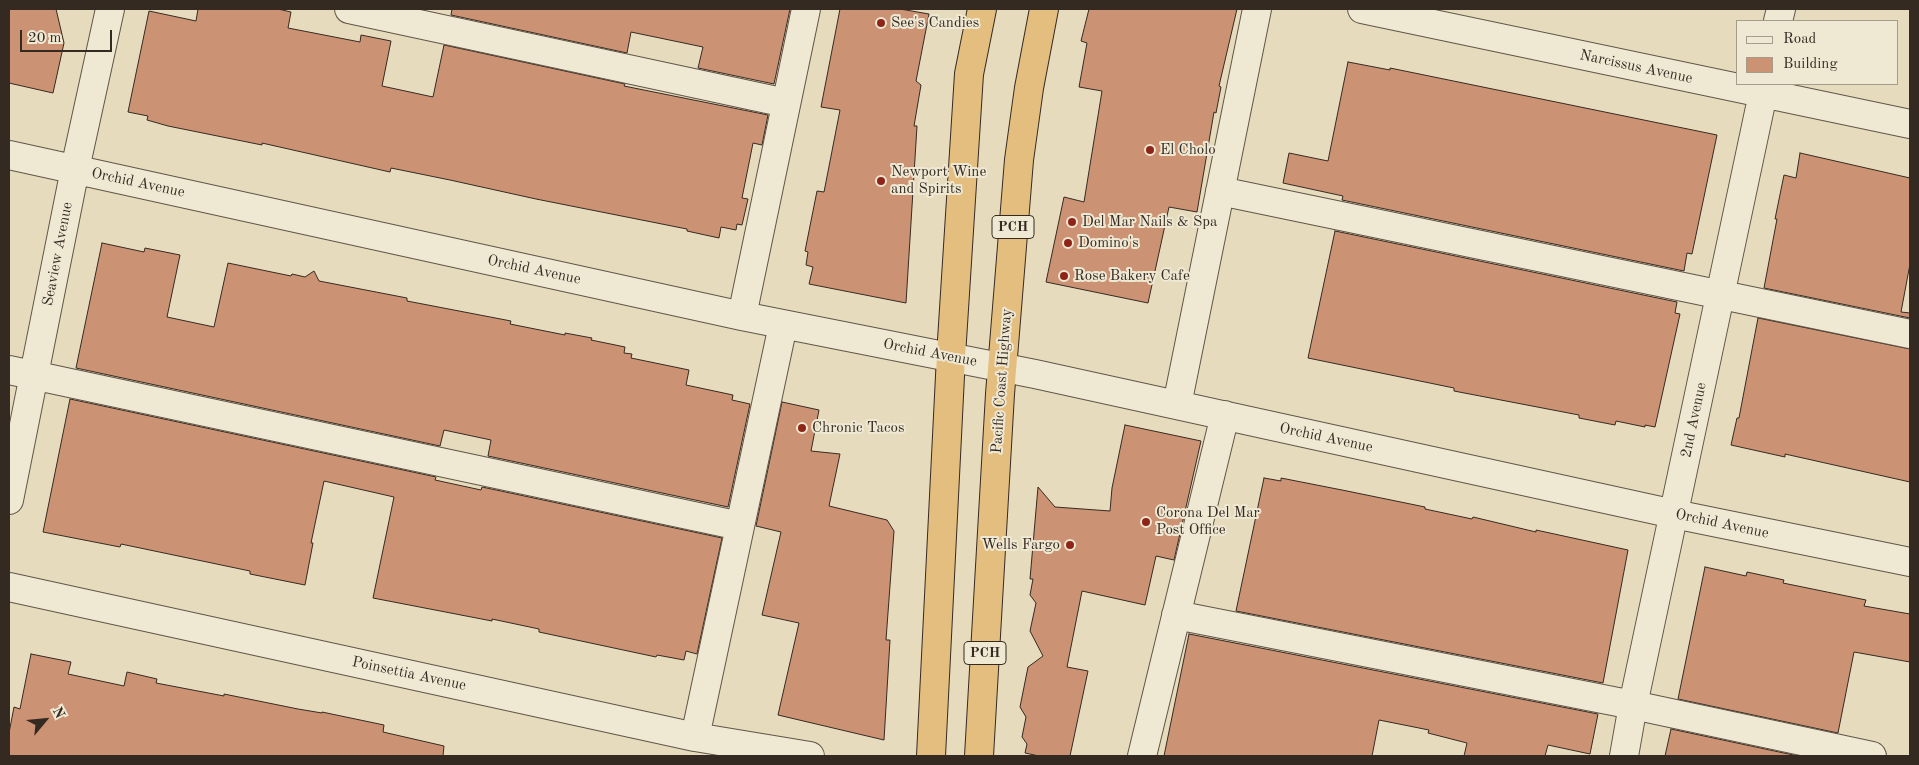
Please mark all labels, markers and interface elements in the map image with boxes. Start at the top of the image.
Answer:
place label: See's Candies [891,14,979,32]
marker: See's Candies [875,17,887,29]
scale bar [22,20,115,52]
legend [1736,20,1899,85]
text: 20 m [28,31,62,46]
text: Road [1783,32,1816,47]
street label: Narcissus Avenue [1578,46,1694,88]
text: Building [1783,57,1838,72]
place label: El Cholo [1160,141,1216,159]
marker: El Cholo [1144,144,1156,156]
place label: Newport Wine and Spirits [891,163,986,198]
street label: Orchid Avenue [90,164,186,202]
marker: Newport Wine and Spirits [875,175,887,187]
street label: Seaview Avenue [39,200,77,308]
place label: Del Mar Nails & Spa [1082,213,1217,231]
road number: PCH [992,216,1034,238]
marker: Del Mar Nails & Spa [1066,216,1078,228]
place label: Domino's [1078,234,1139,252]
marker: Domino's [1062,237,1074,249]
street label: Orchid Avenue [486,251,582,289]
place label: Rose Bakery Cafe [1074,267,1190,285]
marker: Rose Bakery Cafe [1058,270,1070,282]
street label: Pacific Coast Highway [988,308,1016,454]
street label: Orchid Avenue [882,335,978,371]
street label: 2nd Avenue [1677,381,1711,459]
place label: Chronic Tacos [812,419,905,437]
street label: Orchid Avenue [1278,419,1374,457]
marker: Chronic Tacos [796,422,808,434]
place label: Corona Del Mar Post Office [1156,504,1260,539]
street label: Orchid Avenue [1674,505,1770,543]
marker: Corona Del Mar Post Office [1140,516,1152,528]
place label: Wells Fargo [981,536,1060,554]
marker: Wells Fargo [1064,539,1076,551]
road number: PCH [964,641,1006,664]
street label: Poinsettia Avenue [350,653,468,695]
north arrow [20,695,70,745]
text: N [50,705,67,721]

